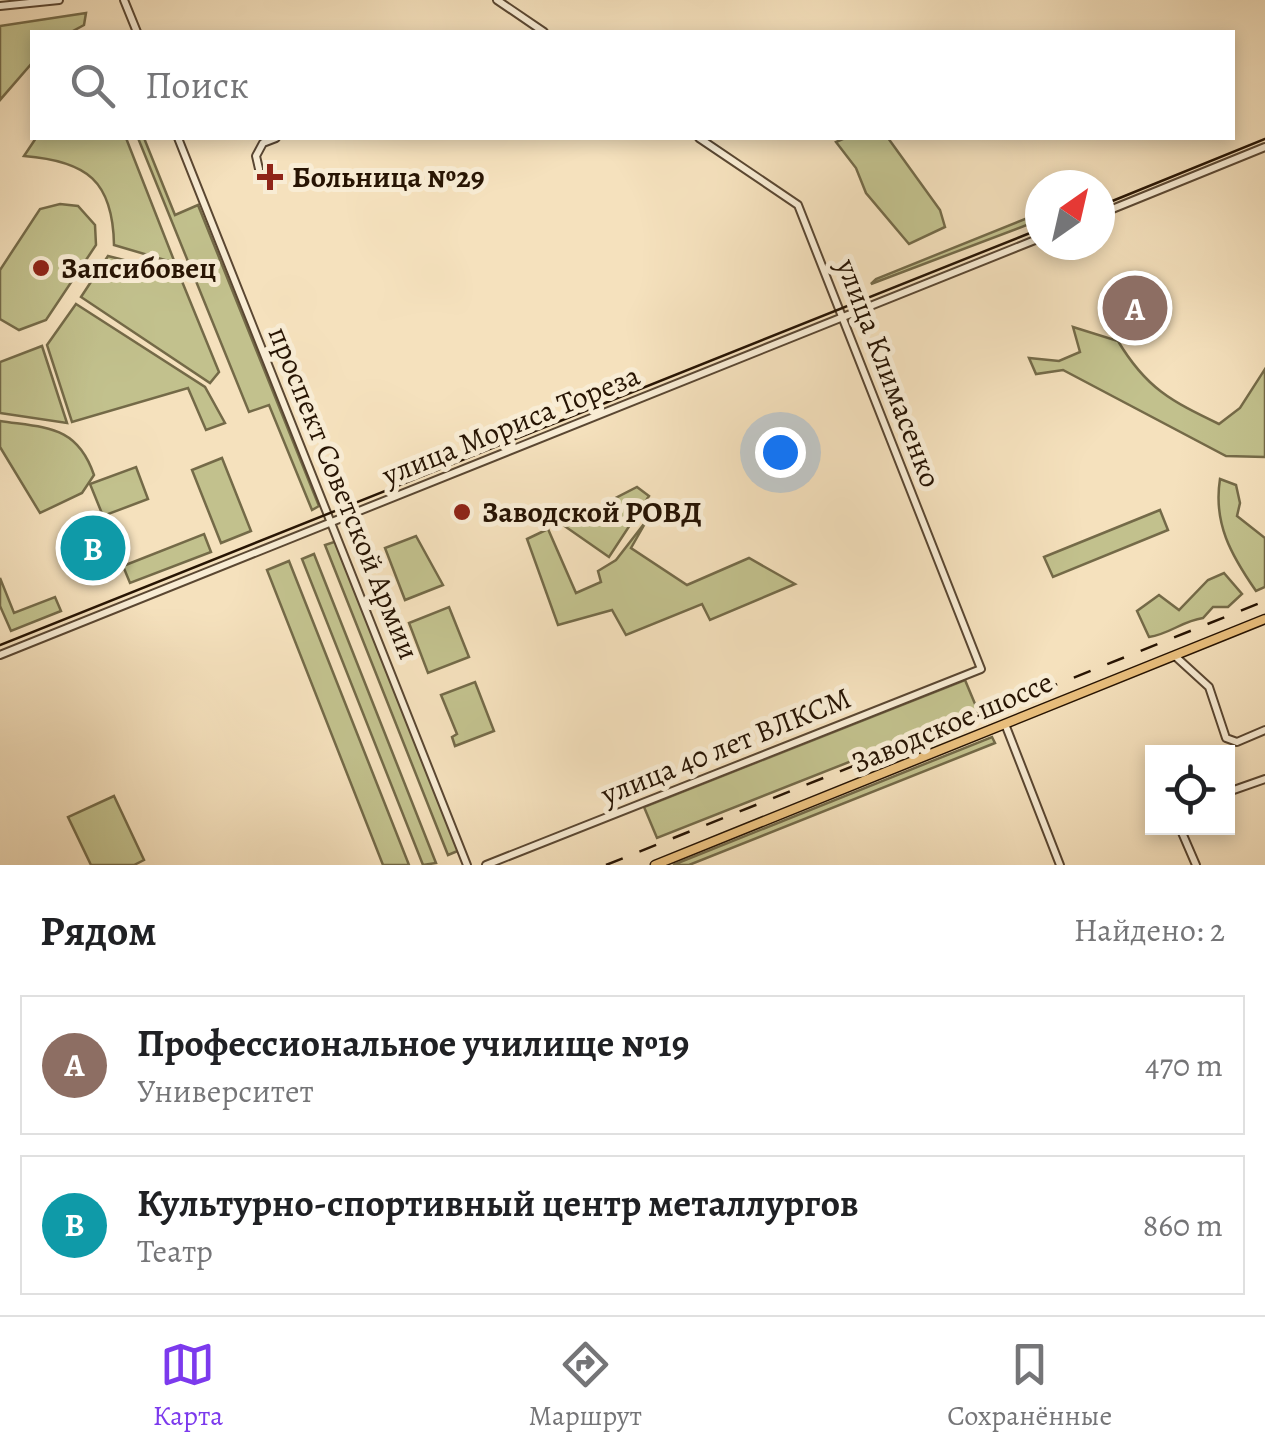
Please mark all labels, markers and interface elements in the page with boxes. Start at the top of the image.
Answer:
search box [30,30,1235,140]
icon: search [65,58,120,113]
text: Поиск [145,59,249,111]
place label: Больница №29 [292,157,485,197]
marker: Больница №29 [257,164,283,190]
north arrow [1025,170,1115,260]
place label: Запсибовец [61,248,216,288]
street label: улица Климасенко [827,252,951,493]
marker: Запсибовец [30,257,52,279]
pin: A [1102,270,1168,346]
street label: проспект Советской Армии [259,321,429,665]
street label: улица Мориса Тореза [375,355,646,495]
your location [755,427,806,478]
place label: Заводской РОВД [482,492,702,532]
marker: Заводской РОВД [451,501,473,523]
pin: B [61,510,126,586]
street label: Заводское шоссе [845,662,1059,782]
street label: улица 40 лет ВЛКСМ [594,678,857,815]
map controls [1145,745,1235,835]
button: locate [1145,745,1235,835]
text: Рядом [40,902,157,959]
text: Найдено: 2 [1074,908,1225,952]
text: Профессиональное училище №19 [137,1017,689,1069]
text: A [64,1043,85,1087]
text: 470 m [1145,1043,1223,1087]
text: Университет [137,1069,314,1113]
text: Культурно-спортивный центр металлургов [137,1177,859,1229]
text: B [64,1203,85,1247]
text: 860 m [1143,1203,1223,1247]
text: Театр [137,1229,213,1273]
tab: Карта [153,1337,223,1435]
tab: Маршрут [529,1337,642,1435]
tab: Сохранённые [947,1337,1112,1435]

